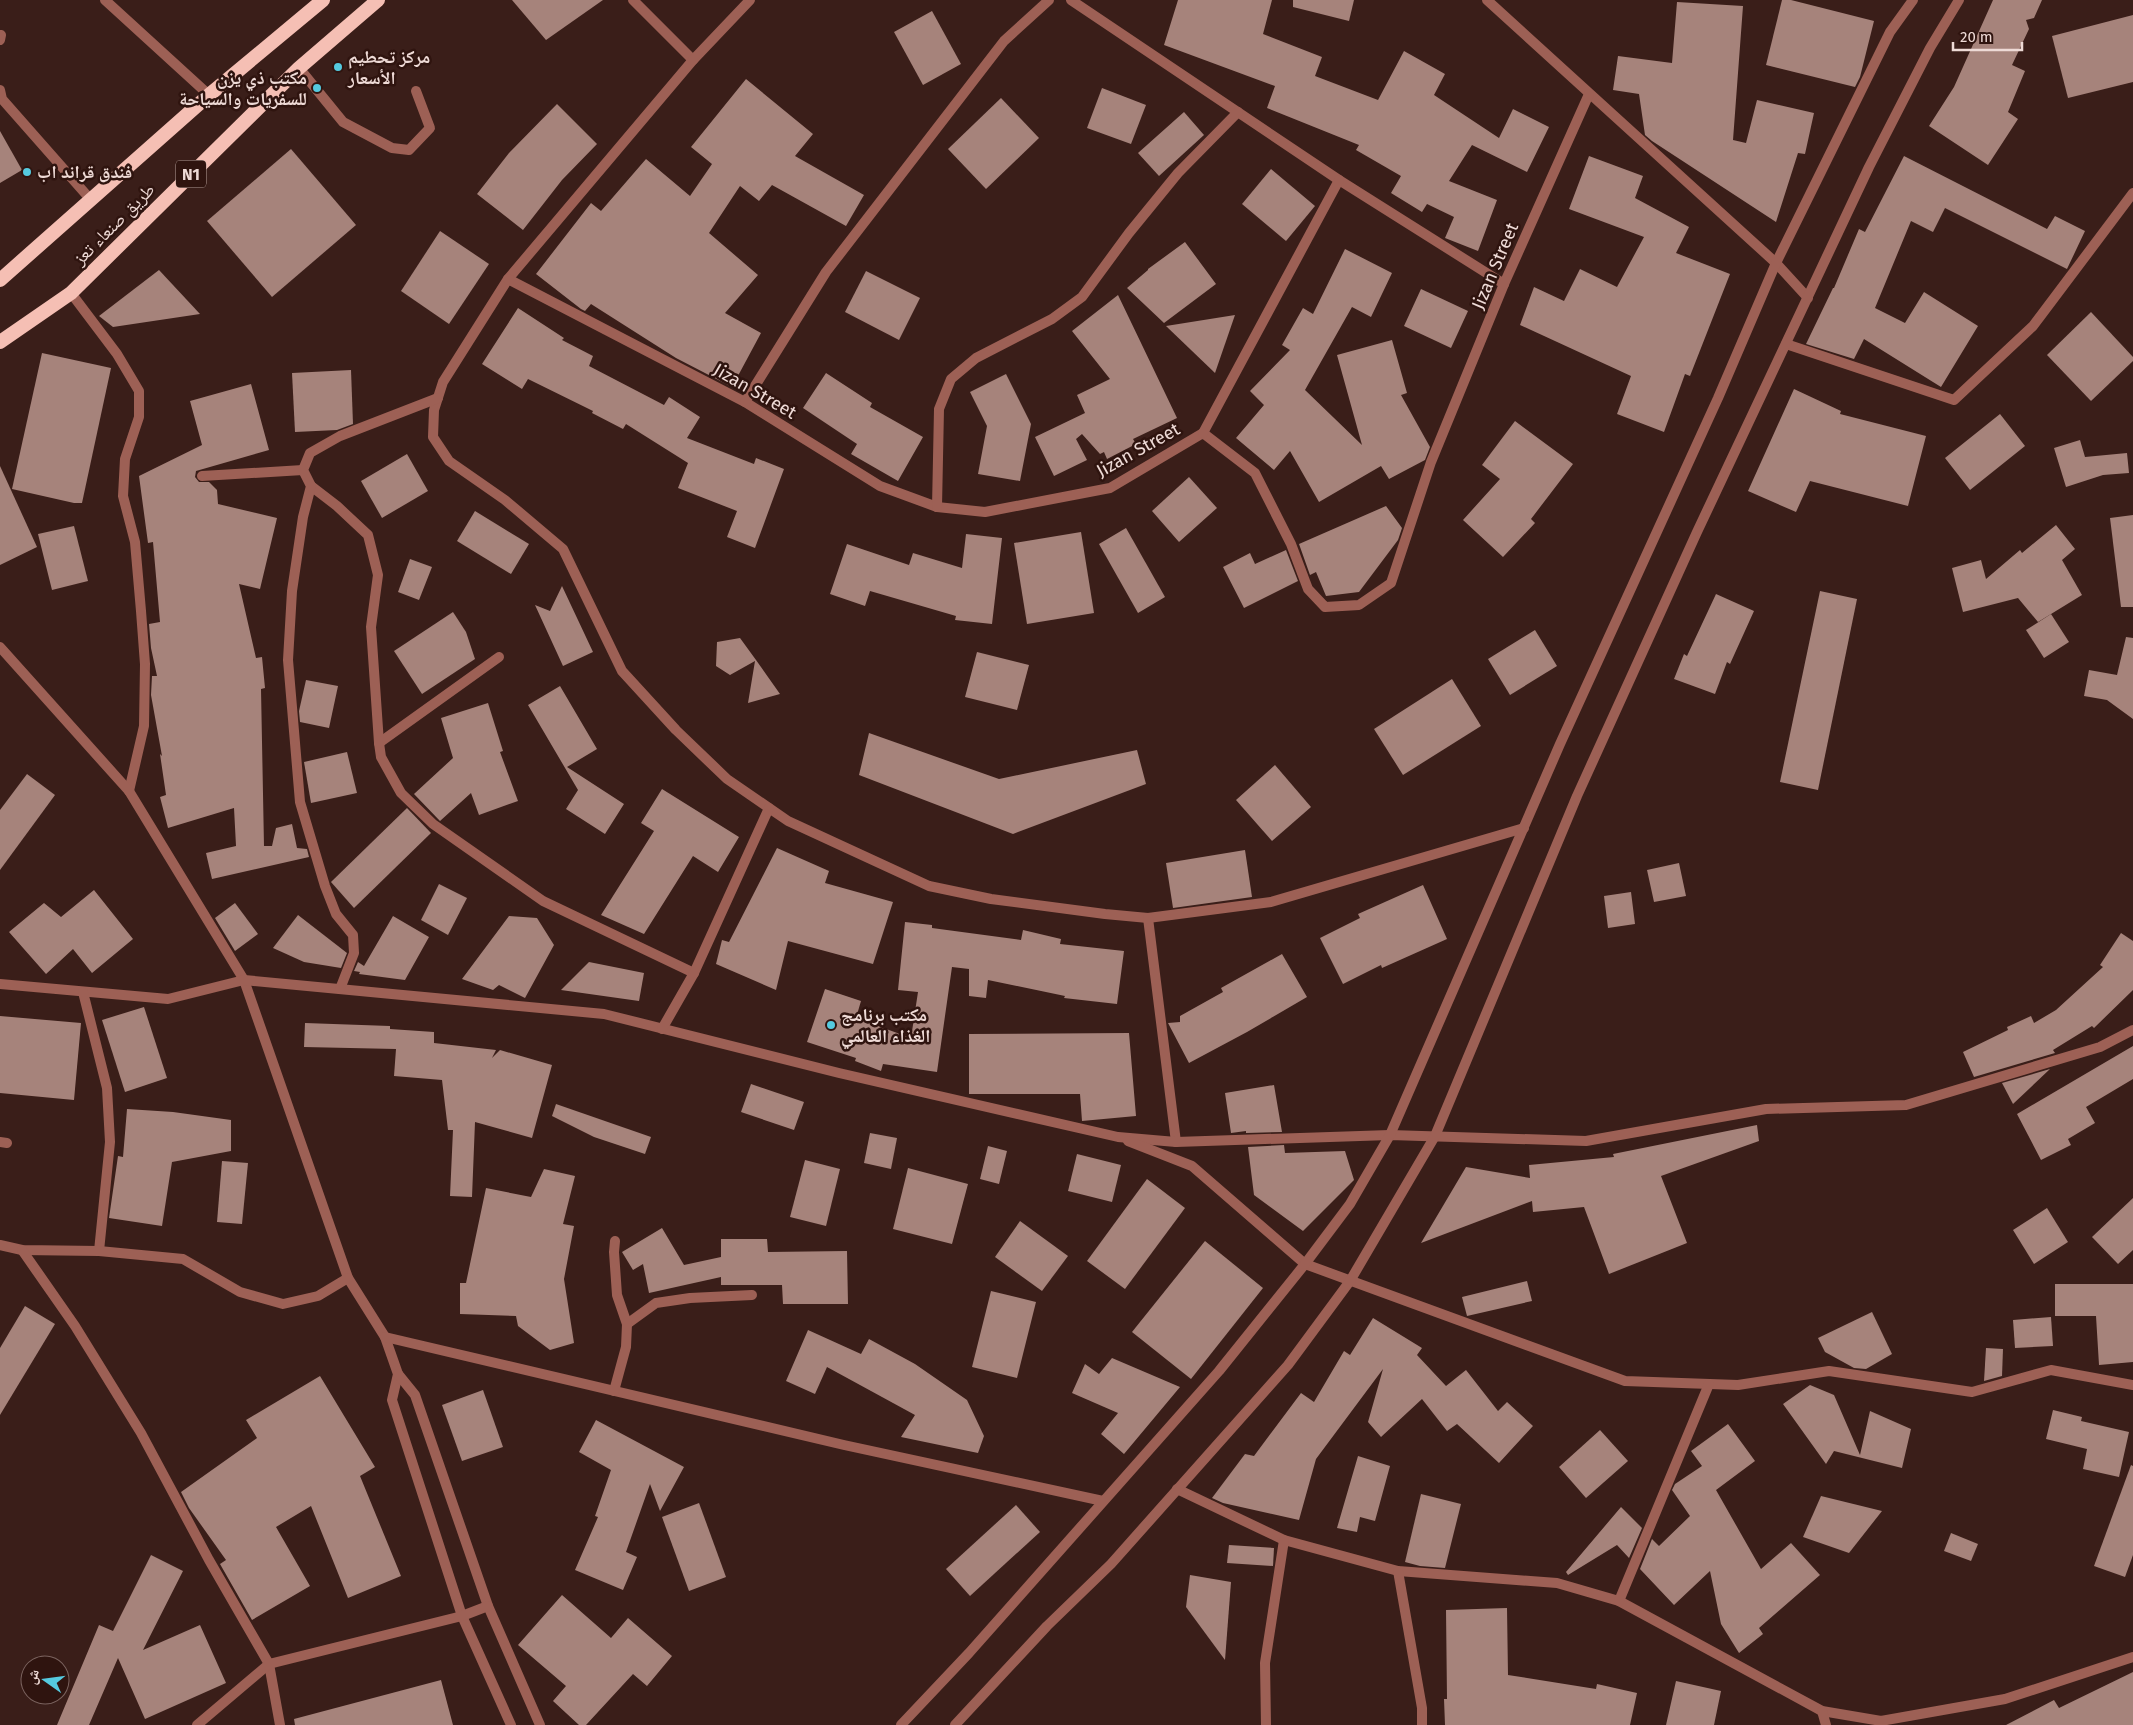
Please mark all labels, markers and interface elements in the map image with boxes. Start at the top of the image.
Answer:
scale bar [1953,20,2022,52]
text: 20 m [1960,28,1993,46]
place label: مركز تحطيم الأسعار [347,46,430,89]
marker: مركز تحطيم الأسعار [332,61,344,73]
place label: مكتب ذي يزن للسفريات والسياحة [179,67,307,110]
marker: مكتب ذي يزن للسفريات والسياحة [311,82,323,94]
road number: N1 [176,160,206,188]
place label: فندق قراند اب [37,161,132,183]
marker: فندق قراند اب [21,166,33,178]
street label: طريق صنعاء تعز [68,179,159,270]
street label: Jizan Street [1467,219,1523,313]
street label: Jizan Street [710,358,801,424]
street label: Jizan Street [1092,418,1184,482]
place label: مكتب برنامج الغذاء العالمي [841,1004,930,1050]
marker: مكتب برنامج الغذاء العالمي [825,1019,837,1031]
north arrow [20,1655,70,1705]
text: ش [23,1668,43,1686]

